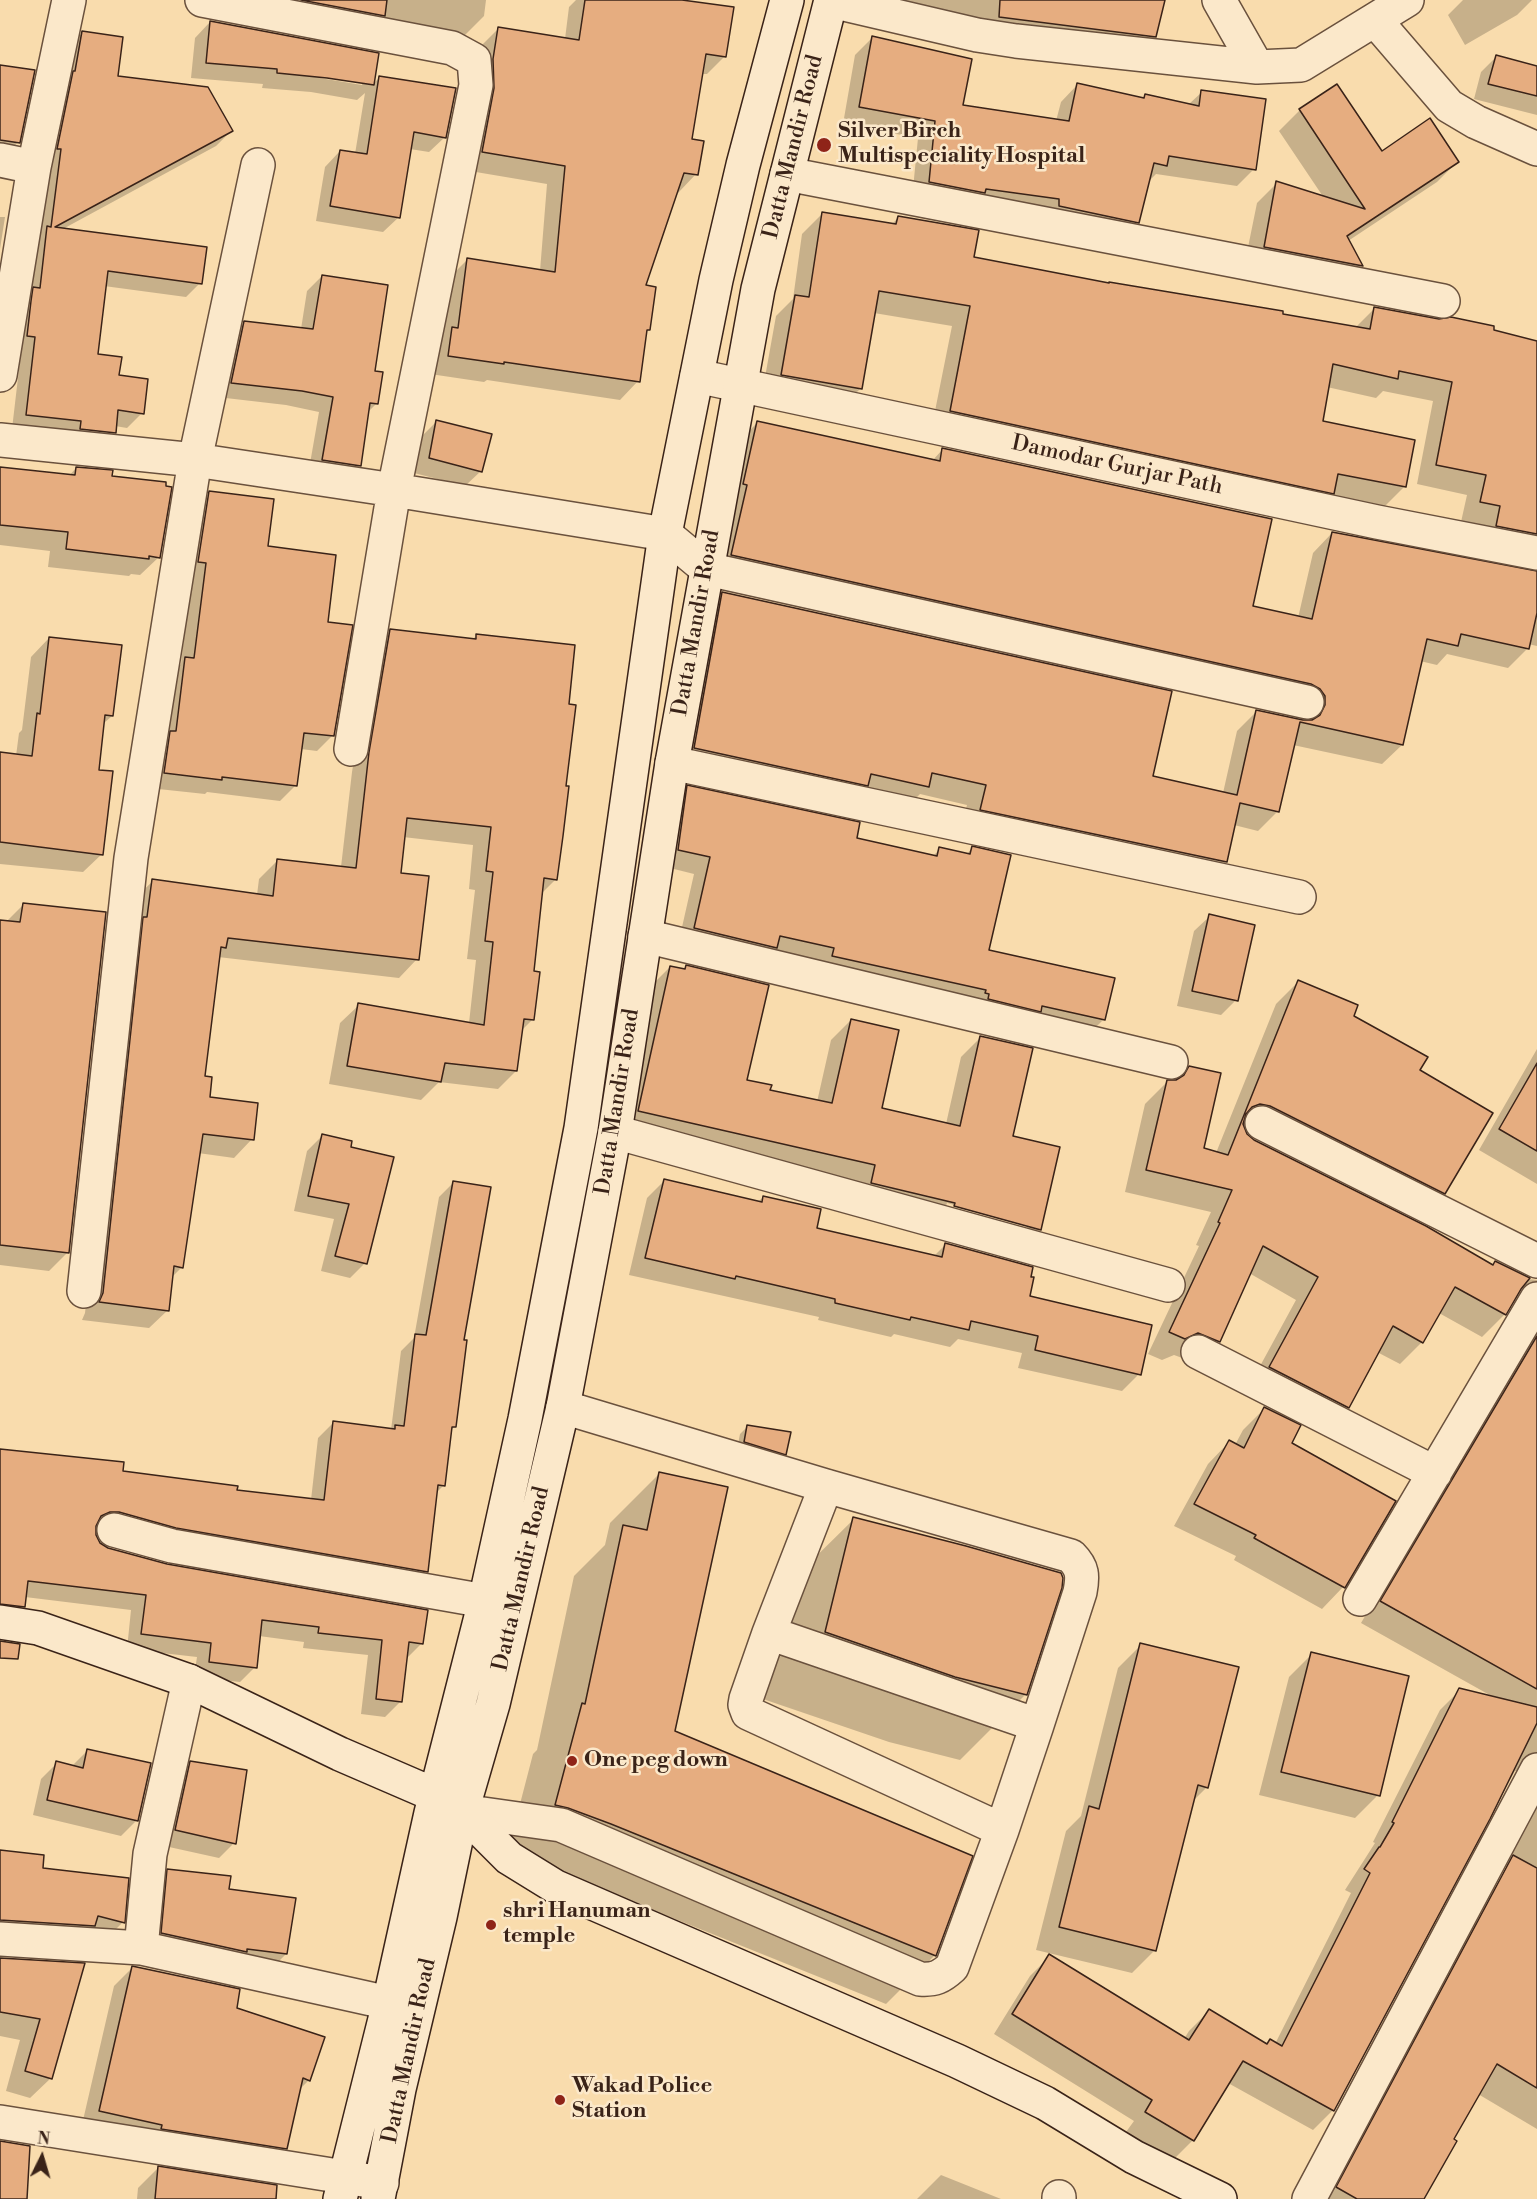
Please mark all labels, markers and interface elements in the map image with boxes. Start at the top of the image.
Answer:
street label: Datta Mandir Road [758,52,830,242]
place label: Silver Birch Multispeciality Hospital [838,119,1085,170]
marker: Silver Birch Multispeciality Hospital [815,136,833,154]
street label: Damodar Gurjar Path [1009,431,1225,501]
street label: Datta Mandir Road [668,528,726,718]
street label: Datta Mandir Road [590,1007,646,1197]
street label: Datta Mandir Road [488,1484,556,1674]
place label: One peg down [584,1748,728,1774]
marker: One peg down [565,1754,579,1768]
place label: shri Hanuman temple [503,1899,651,1951]
marker: shri Hanuman temple [484,1918,498,1932]
street label: Datta Mandir Road [378,1956,442,2146]
place label: Wakad Police Station [572,2074,712,2126]
marker: Wakad Police Station [553,2093,567,2107]
north arrow [12,2127,72,2187]
text: N [36,2129,51,2150]

